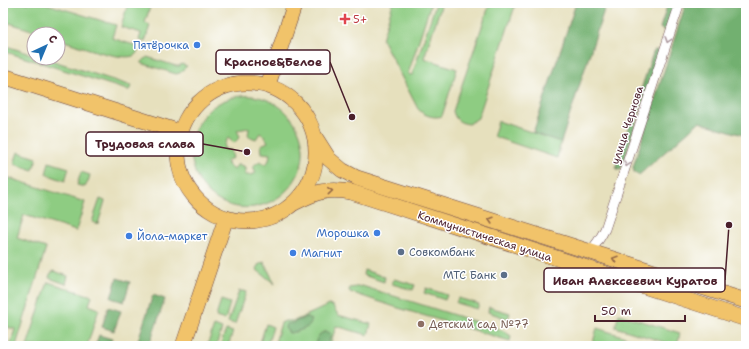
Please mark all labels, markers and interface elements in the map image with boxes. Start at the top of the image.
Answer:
place label: 5+ [353,12,367,27]
marker: 5+ [340,14,350,24]
north arrow [26,26,66,66]
text: С [45,31,60,47]
one-way arrow [664,36,673,43]
place label: Пятёрочка [133,38,189,53]
marker: Пятёрочка [192,40,202,50]
callout: Красное&Белое [216,50,330,74]
text: Красное&Белое [224,54,322,70]
street label: улица Чернова [608,84,647,166]
callout: Трудовая слава [86,132,203,156]
text: Трудовая слава [95,136,196,152]
one-way arrow [623,160,632,167]
one-way arrow [327,186,333,195]
street label: Коммунистическая улица [416,208,554,265]
one-way arrow [488,217,495,225]
place label: Морошка [317,226,369,241]
place label: Йола-маркет [137,228,208,244]
marker: Морошка [372,228,382,238]
marker: Йола-маркет [124,231,134,241]
place label: Совкомбанк [409,245,475,260]
place label: Магнит [301,246,342,261]
marker: Совкомбанк [396,247,406,257]
marker: Магнит [288,248,298,258]
one-way arrow [612,255,619,264]
place label: МТС Банк [443,268,496,283]
callout: Иван Алексеевич Куратов [544,268,725,292]
marker: МТС Банк [499,270,509,280]
text: Иван Алексеевич Куратов [553,273,718,289]
scale bar [595,297,685,323]
text: 50 m [601,303,631,319]
place label: Детский сад №77 [429,317,529,332]
marker: Детский сад №77 [416,319,426,329]

